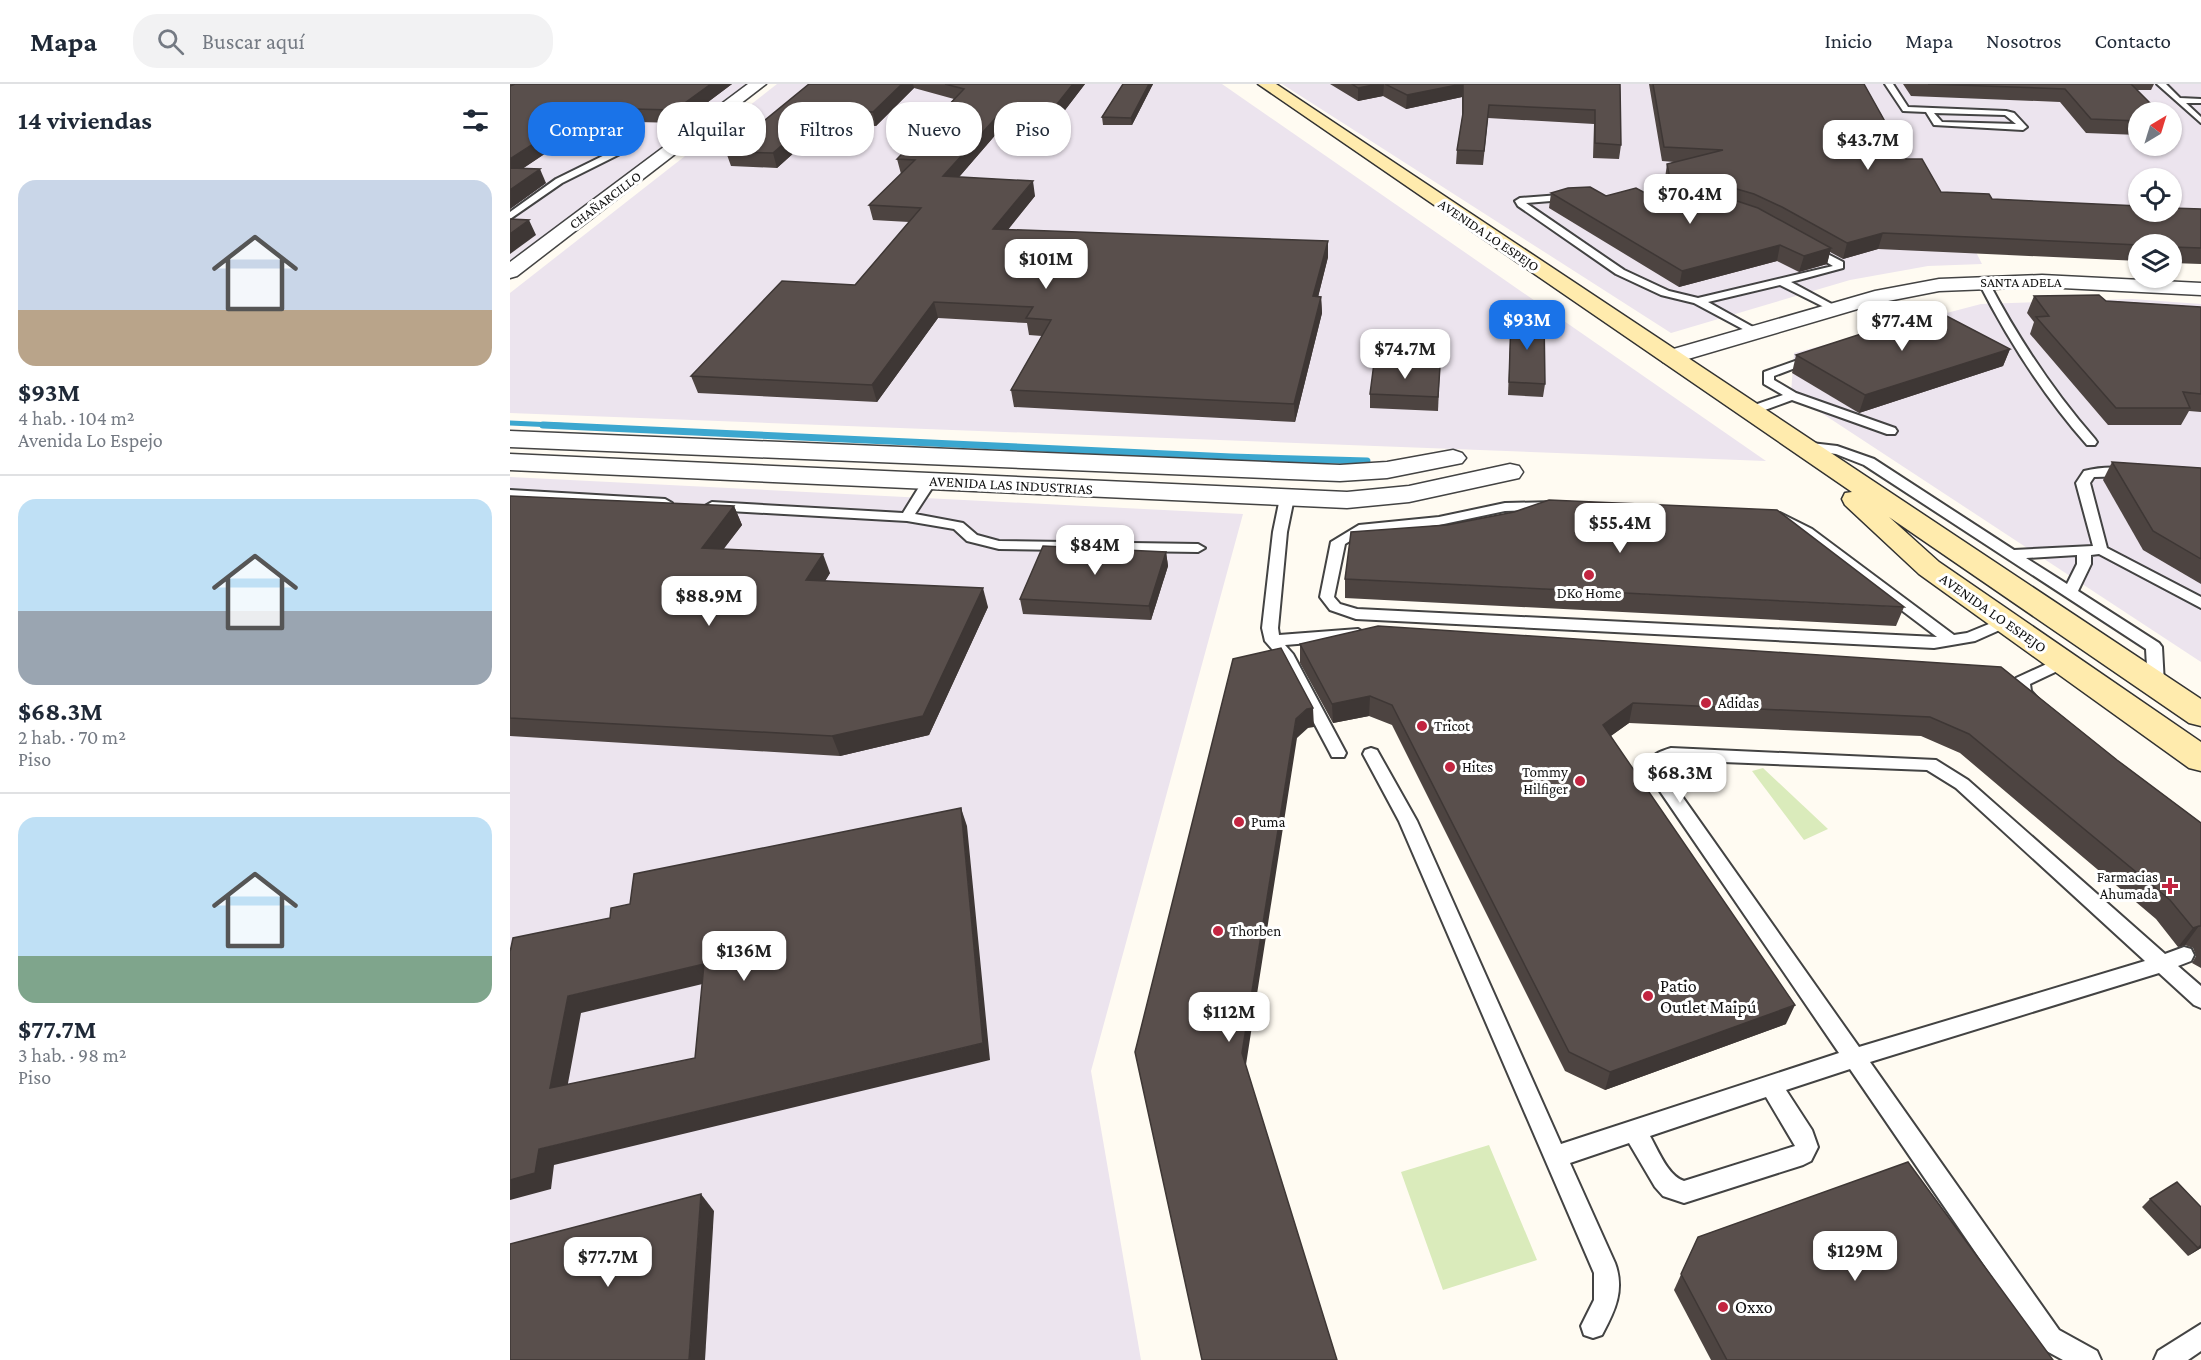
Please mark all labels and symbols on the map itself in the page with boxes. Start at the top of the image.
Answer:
north arrow [2128,102,2182,156]
pin: $43.7M [1819,120,1917,171]
street label: CHAÑARCILLO [566,168,644,232]
pin: $70.4M [1641,174,1739,225]
street label: AVENIDA LO ESPEJO [1436,195,1542,275]
pin: $101M [1004,239,1088,290]
street label: SANTA ADELA [1980,274,2062,290]
pin: $93M [1491,300,1563,351]
pin: $77.4M [1853,301,1951,352]
pin: $74.7M [1356,329,1454,380]
street label: AVENIDA LAS INDUSTRIAS [929,473,1093,497]
pin: $55.4M [1571,503,1669,554]
pin: $84M [1059,525,1131,576]
marker: DKo Home [1582,568,1596,582]
street label: AVENIDA LO ESPEJO [1936,570,2049,657]
pin: $88.9M [660,576,758,627]
place label: DKo Home [1557,585,1622,601]
place label: Adidas [1718,695,1759,711]
marker: Adidas [1699,696,1713,710]
place label: Tricot [1434,718,1471,734]
marker: Tricot [1415,719,1429,733]
pin: $68.3M [1631,753,1729,804]
place label: Hites [1462,759,1493,775]
marker: Hites [1443,760,1457,774]
place label: Tommy Hilfiger [1522,764,1569,798]
marker: Tommy Hilfiger [1573,774,1587,788]
place label: Puma [1251,814,1286,830]
marker: Puma [1232,815,1246,829]
place label: Farmacias Ahumada [2097,869,2158,902]
marker: Farmacias Ahumada [2163,879,2177,893]
place label: Thorben [1230,923,1281,939]
marker: Thorben [1211,924,1225,938]
pin: $136M [702,931,786,982]
place label: Patio Outlet Maipú [1660,976,1757,1017]
marker: Patio Outlet Maipú [1641,989,1655,1003]
pin: $112M [1187,992,1271,1043]
pin: $129M [1813,1231,1897,1282]
pin: $77.7M [559,1237,657,1288]
place label: Oxxo [1735,1297,1773,1317]
marker: Oxxo [1716,1300,1730,1314]

